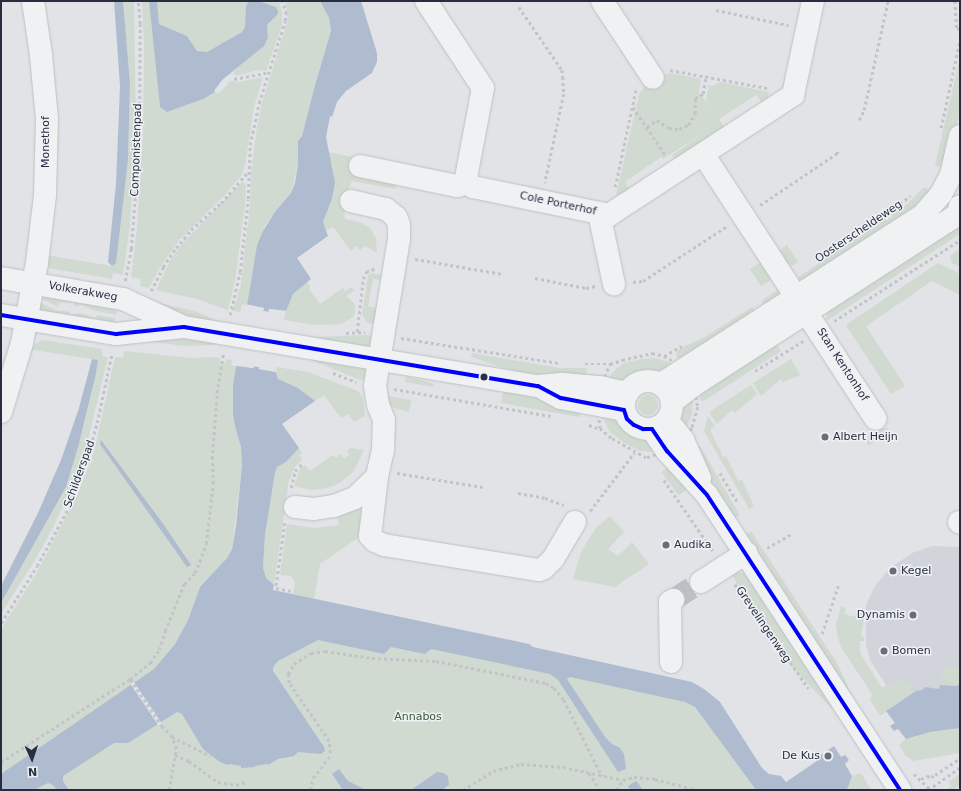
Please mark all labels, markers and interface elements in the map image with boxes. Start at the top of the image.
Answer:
street label: Componistenpad [129,103,145,197]
street label: Monethof [39,116,53,168]
street label: Cole Porterhof [518,189,598,219]
street label: Oosterscheldeweg [813,198,905,266]
street label: Volkerakweg [48,279,118,305]
street label: Stan Kentonhof [813,326,871,404]
unlabelled marker [479,372,489,382]
place label: Albert Heijn [833,430,898,444]
marker: Albert Heijn [820,432,830,442]
street label: Schilderspad [62,438,98,510]
place label: Audika [674,538,711,552]
marker: Audika [661,540,671,550]
place label: Kegel [901,564,931,578]
marker: Kegel [888,566,898,576]
street label: Grevelingenweg [733,584,793,666]
place label: Dynamis [857,608,905,622]
marker: Dynamis [908,610,918,620]
place label: Bomen [892,644,931,658]
marker: Bomen [879,646,889,656]
park label: Annabos [394,710,442,724]
north arrow [12,739,52,779]
place label: De Kus [782,749,820,763]
marker: De Kus [823,751,833,761]
text: N [28,765,38,778]

